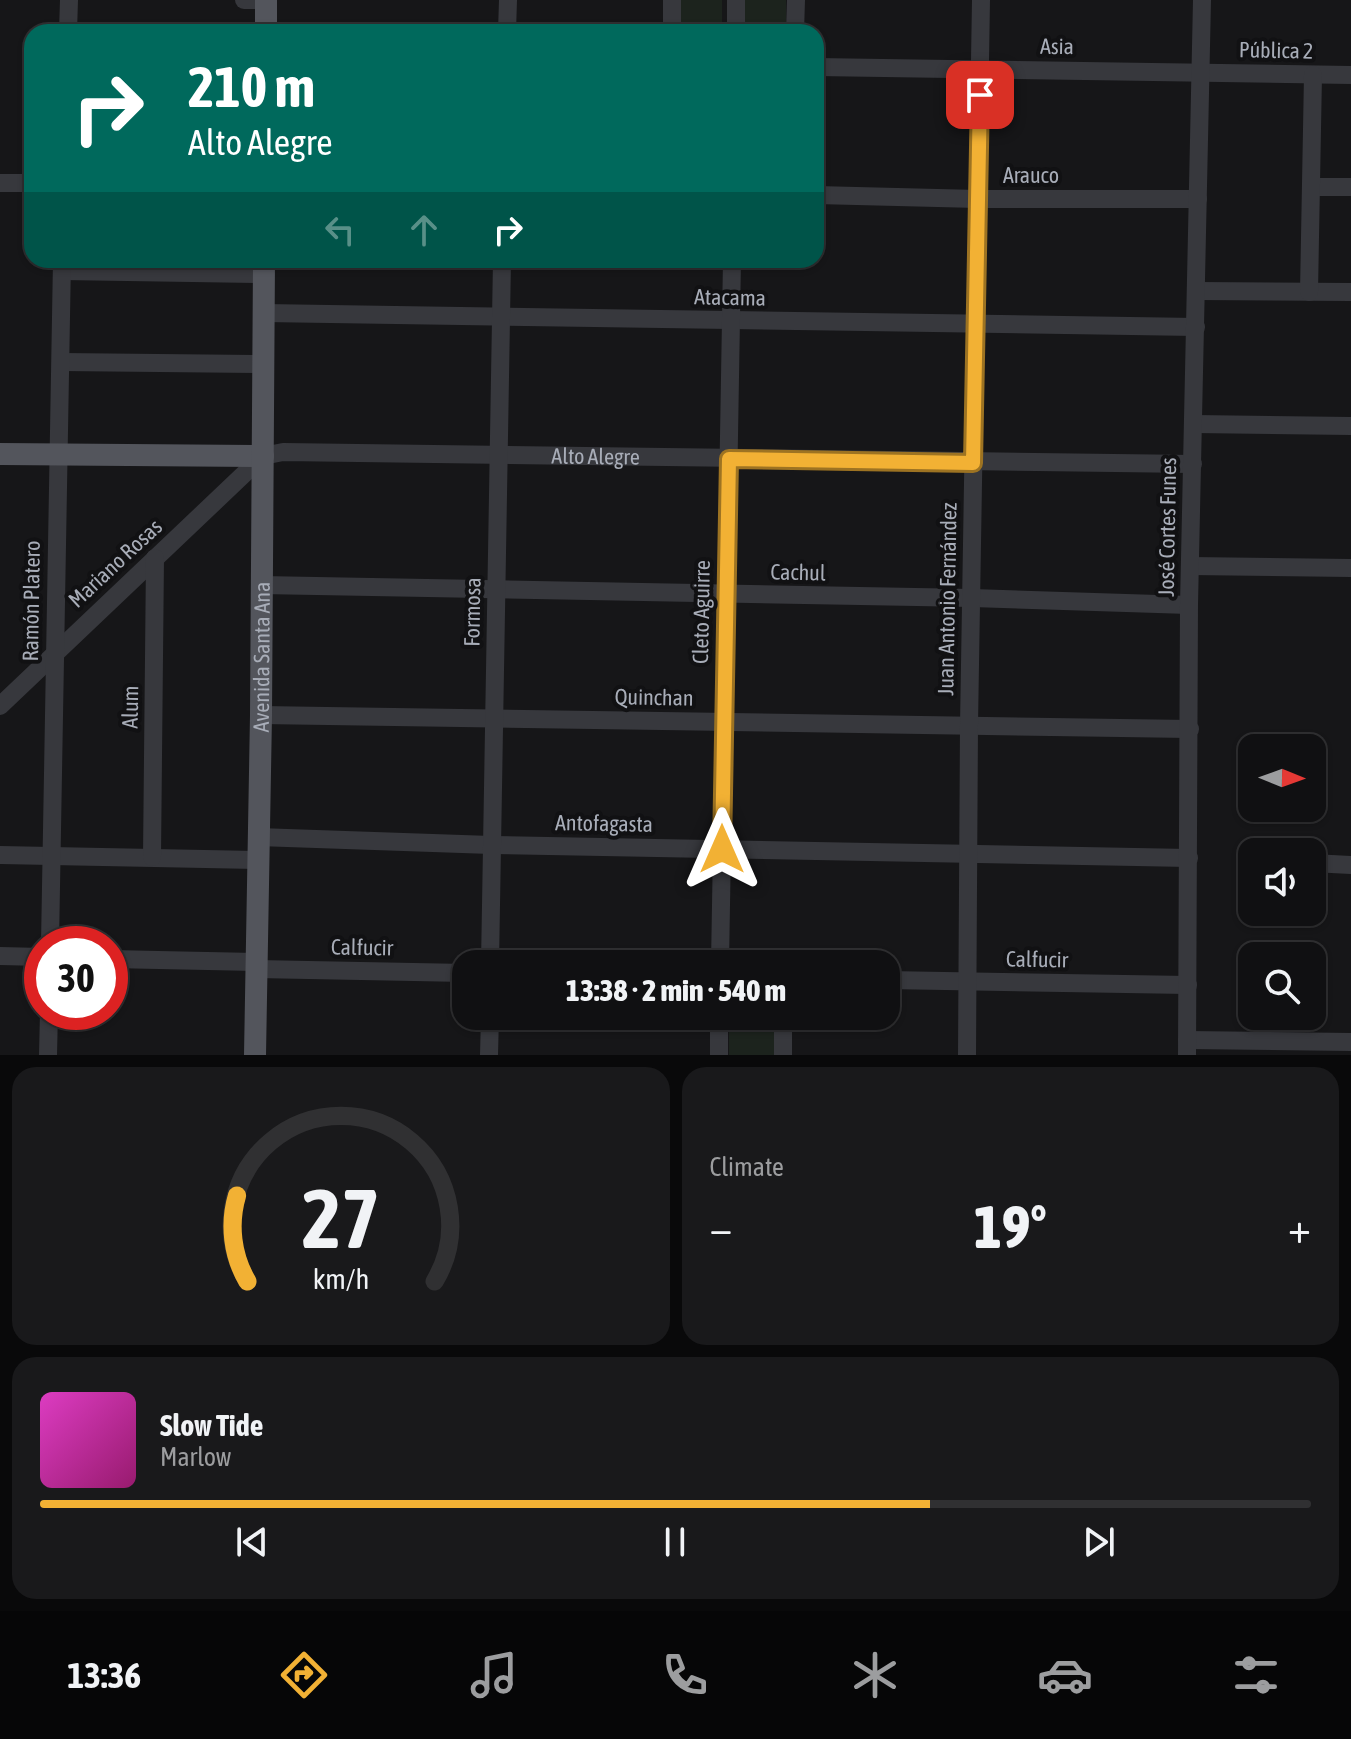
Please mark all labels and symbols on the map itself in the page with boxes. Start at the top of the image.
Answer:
street label: Asia [1040,33,1074,59]
street label: Pública 2 [1239,36,1313,64]
pin [946,61,1014,129]
street label: Arauco [1003,162,1059,188]
street label: Atacama [694,283,766,311]
street label: Alto Alegre [551,443,640,470]
street label: José Cortes Funes [1153,457,1181,597]
street label: Juan Antonio Fernández [932,502,962,696]
street label: Mariano Rosas [63,513,167,613]
street label: Ramón Platero [17,540,45,662]
street label: Cachul [770,559,826,585]
street label: Cleto Aguirre [687,560,715,664]
street label: Formosa [458,577,486,647]
street label: Avenida Santa Ana [248,582,275,733]
street label: Quinchan [614,683,694,711]
street label: Alum [117,685,143,729]
north arrow [1238,734,1326,822]
position arrow [680,807,764,891]
street label: Antofagasta [555,809,653,837]
speed limit sign: 30 [24,926,128,1030]
street label: Calfucir [331,933,394,961]
street label: Calfucir [1006,945,1069,973]

